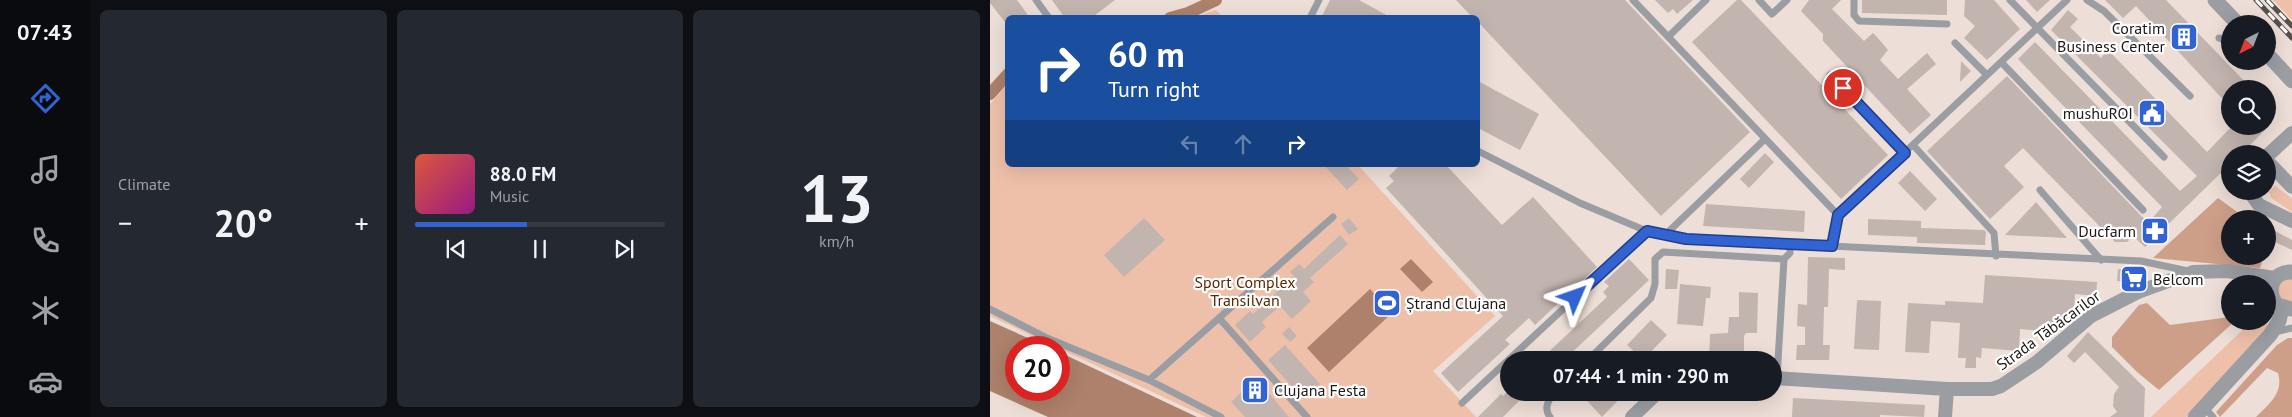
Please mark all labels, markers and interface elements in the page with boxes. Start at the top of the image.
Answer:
north arrow [2221,15,2276,70]
map controls [2221,15,2276,330]
text: 07:43 [17,18,73,46]
place label: Coratim Business Center [2057,18,2166,56]
building icon: Coratim Business Center [2169,22,2199,52]
text: 60 m [1108,31,1185,77]
icon: right [1025,35,1090,100]
pin [1822,67,1864,109]
icon: arrive [1829,74,1857,102]
text: Turn right [1108,75,1200,103]
button: search [2221,80,2276,135]
icon: directions [28,81,63,116]
public building icon: mushuROI [2137,98,2167,128]
place label: mushuROI [2063,103,2133,123]
icon: left [1176,130,1204,158]
icon: ahead [1229,130,1257,158]
icon: right [1282,130,1310,158]
button: layers [2221,145,2276,200]
icon: music [28,152,63,187]
text: 13 [800,156,874,240]
text: 88.0 FM [490,162,556,186]
text: Climate [118,174,170,194]
text: Music [490,186,529,206]
text: 20° [213,198,273,247]
text: − [118,204,132,241]
text: + [355,204,369,241]
button: + [2221,210,2276,265]
pharmacy icon: Ducfarm [2140,216,2170,246]
place label: Ducfarm [2078,221,2136,241]
icon: phone [28,223,63,258]
text: km/h [819,231,854,251]
icon: previous [442,235,470,263]
icon: pause [526,235,554,263]
icon: next [610,235,638,263]
supermarket icon: Belcom [2119,264,2149,294]
place label: Belcom [2153,269,2204,289]
position arrow [1548,270,1600,322]
park label: Sport Complex Transilvan [1195,272,1295,310]
button: − [2221,275,2276,330]
street label: Strada Tăbăcarilor [1992,285,2104,374]
sports icon: Ștrand Clujana [1372,288,1402,318]
icon: climate [28,293,63,328]
place label: Ștrand Clujana [1406,293,1506,313]
speed limit sign: 20 [1005,336,1070,401]
icon: car [28,364,63,399]
text: 07:44 · 1 min · 290 m [1553,364,1729,388]
building icon: Clujana Festa [1240,375,1270,405]
place label: Clujana Festa [1274,380,1366,400]

